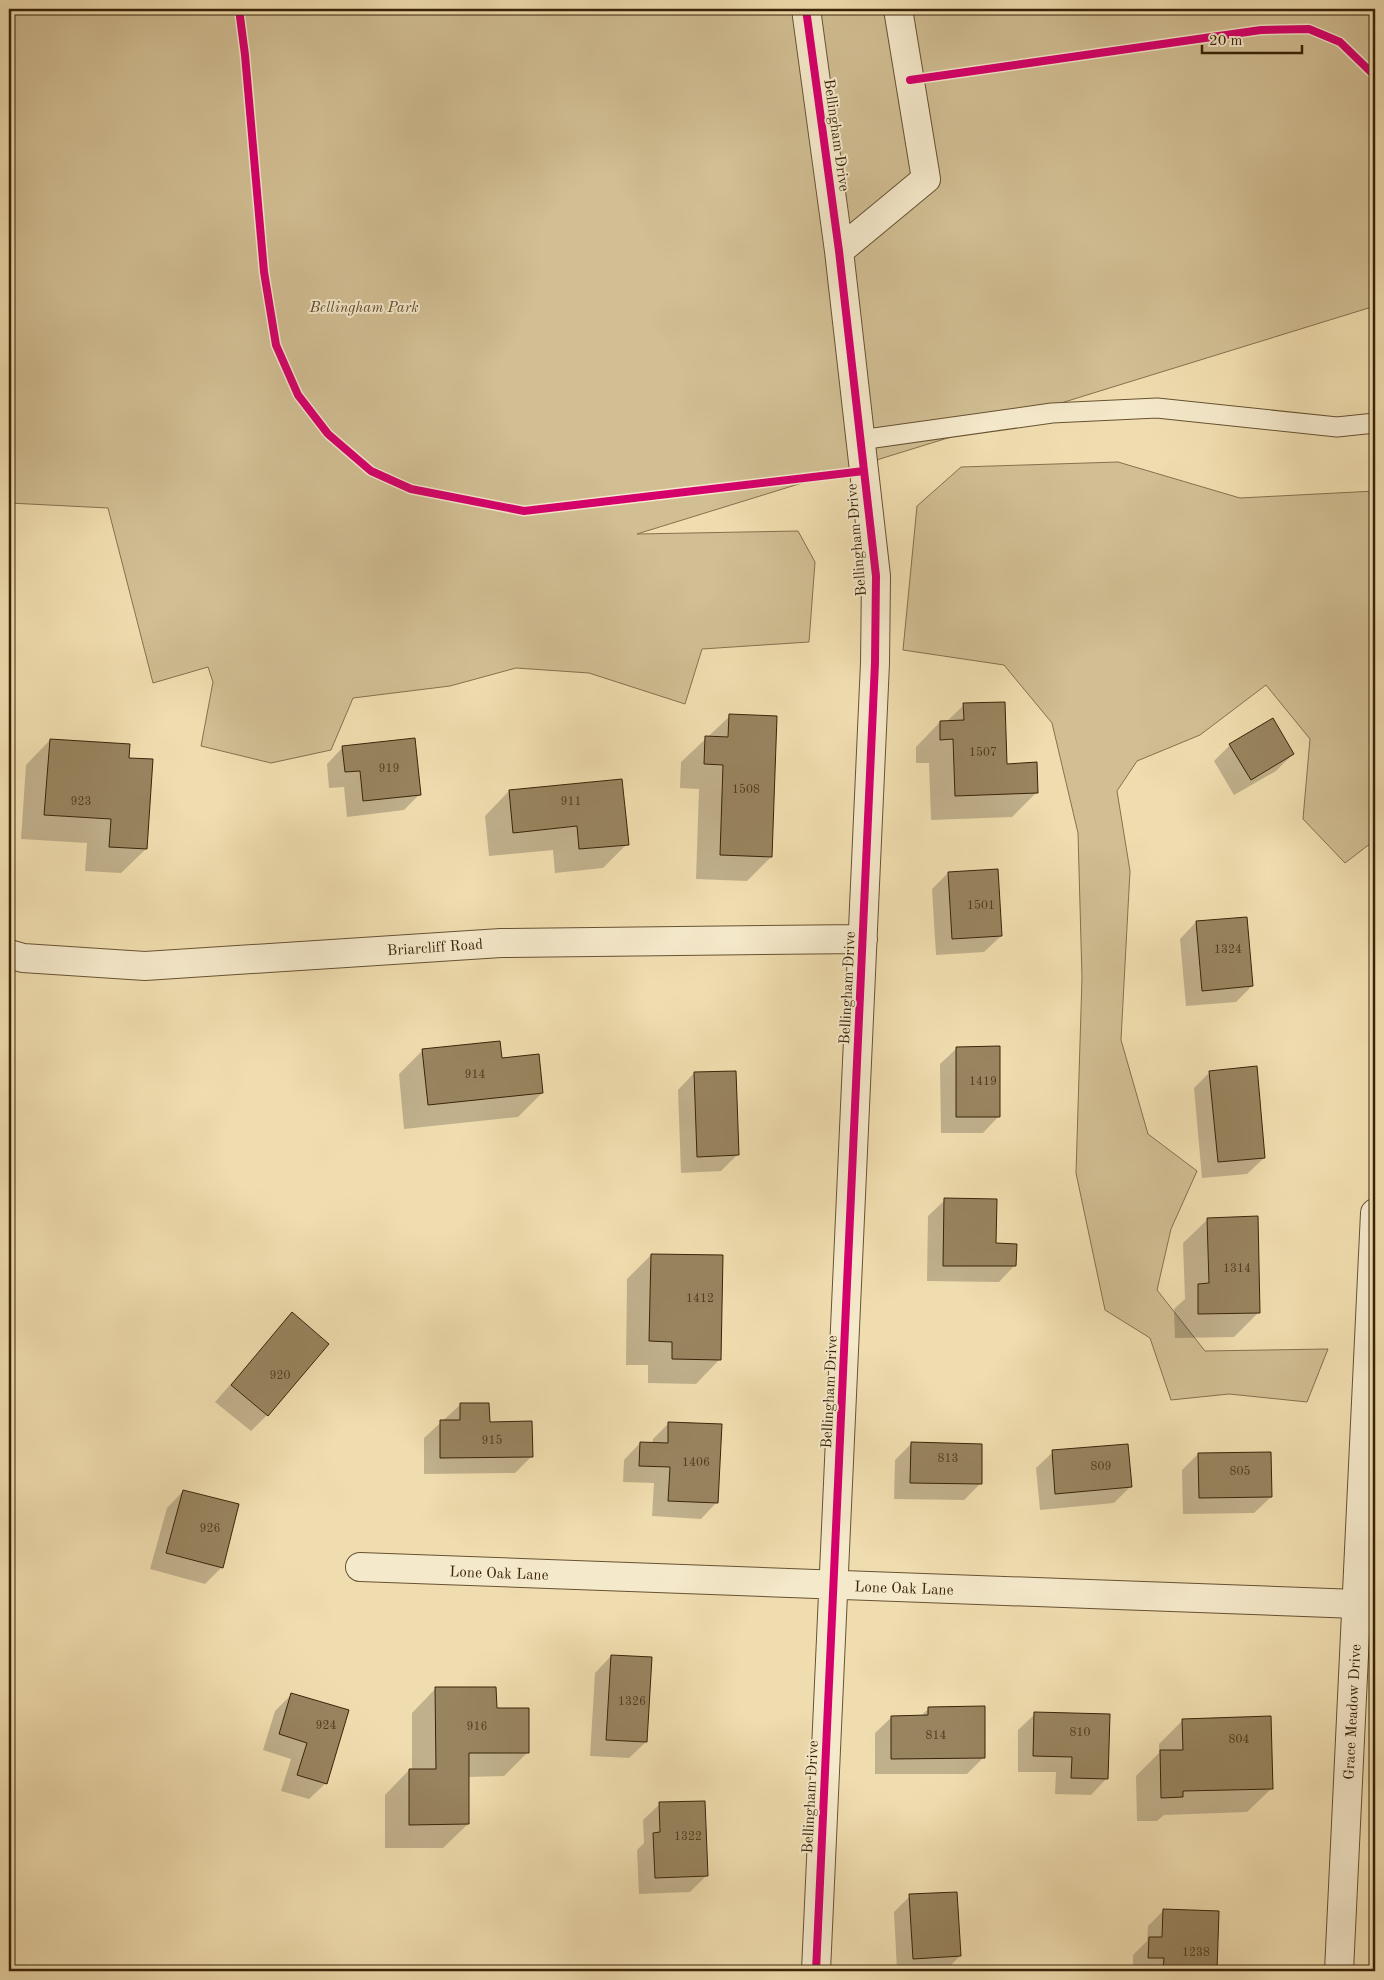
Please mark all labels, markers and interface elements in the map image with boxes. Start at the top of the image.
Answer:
scale bar [1202,22,1302,54]
text: 20 m [1209,34,1243,49]
street label: Bellingham Drive [820,78,851,192]
park label: Bellingham Park [309,301,419,316]
street label: Bellingham Drive [845,483,870,597]
house number: 1507 [969,746,997,759]
house number: 919 [379,763,399,775]
house number: 1508 [732,783,760,796]
house number: 923 [71,796,91,808]
house number: 911 [561,796,581,808]
house number: 1501 [967,899,995,912]
street label: Bellingham Drive [838,931,859,1045]
street label: Briarcliff Road [387,938,484,959]
house number: 1324 [1214,944,1242,956]
house number: 914 [465,1069,485,1081]
house number: 1419 [969,1076,997,1088]
house number: 1314 [1223,1263,1251,1275]
house number: 1412 [686,1293,714,1305]
street label: Bellingham Drive [820,1335,841,1449]
house number: 920 [270,1370,290,1382]
house number: 915 [482,1434,502,1447]
house number: 813 [938,1453,958,1465]
house number: 1406 [682,1457,710,1469]
house number: 809 [1091,1461,1111,1473]
house number: 805 [1230,1465,1250,1478]
house number: 926 [200,1523,220,1535]
street label: Lone Oak Lane [449,1565,549,1584]
street label: Lone Oak Lane [854,1580,954,1599]
street label: Grace Meadow Drive [1342,1644,1365,1780]
house number: 1326 [618,1696,646,1708]
house number: 924 [316,1720,336,1732]
house number: 916 [467,1721,487,1733]
house number: 810 [1070,1727,1090,1739]
house number: 814 [926,1730,946,1742]
house number: 804 [1229,1734,1249,1746]
street label: Bellingham Drive [801,1740,822,1854]
house number: 1322 [674,1831,702,1843]
house number: 1238 [1182,1947,1210,1959]

